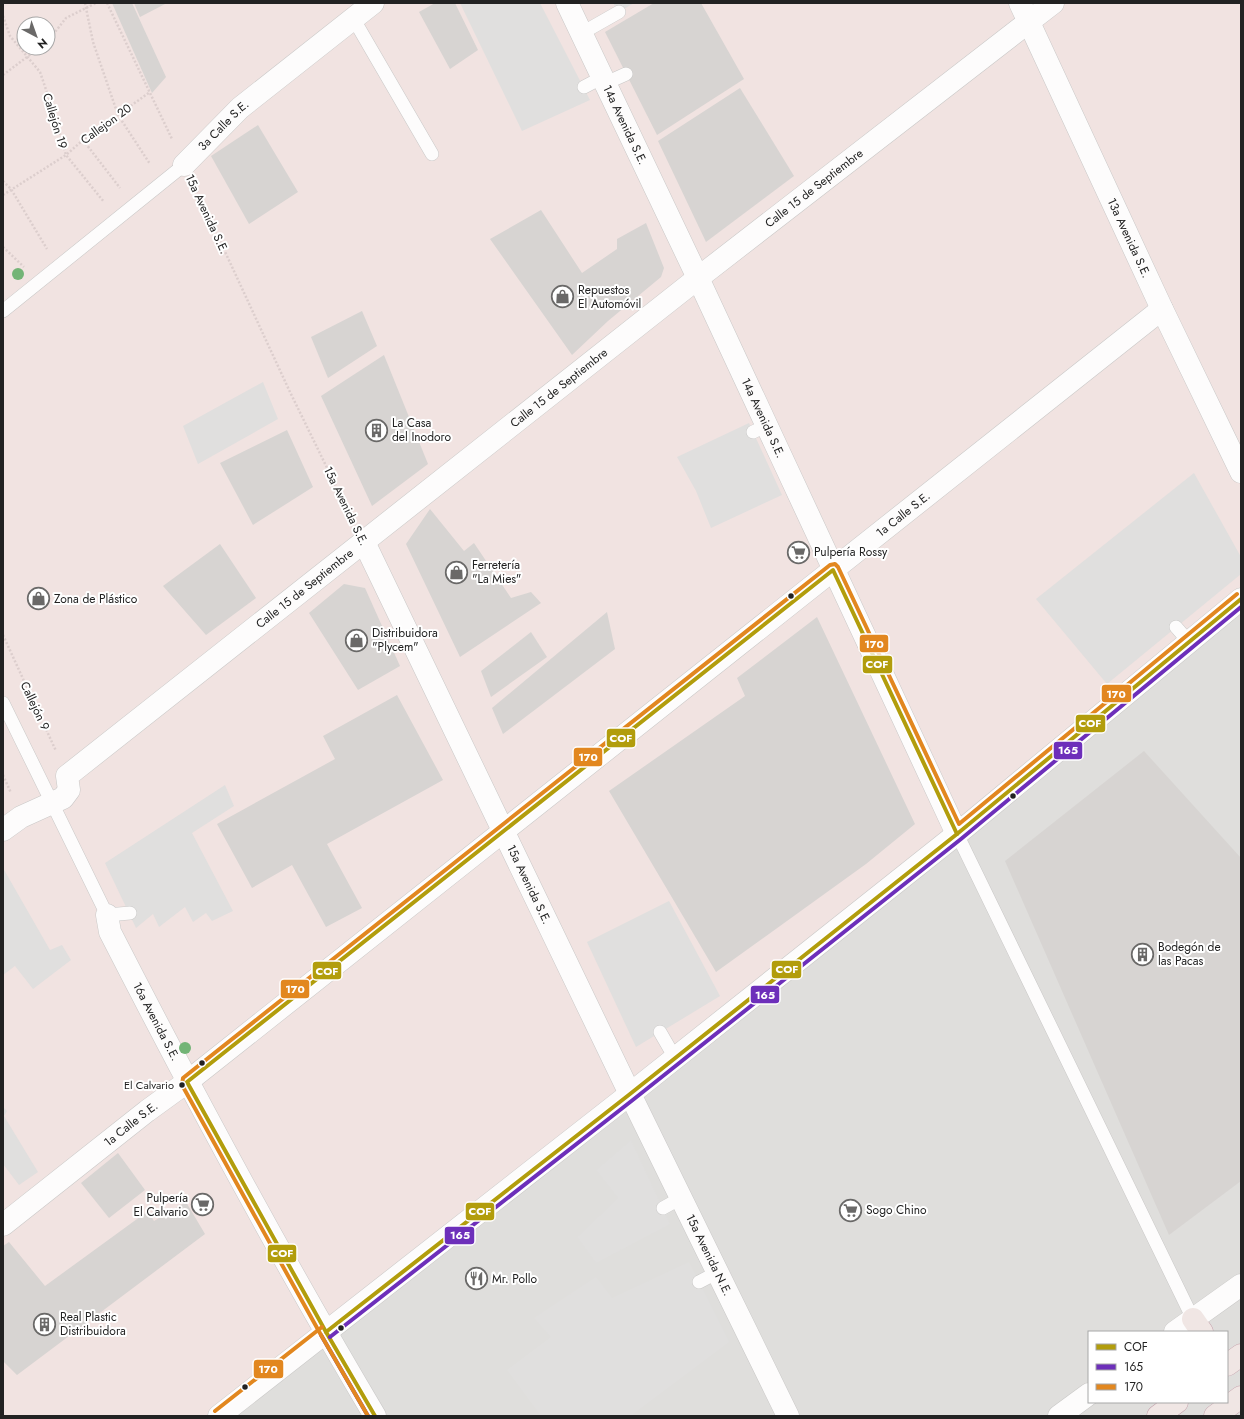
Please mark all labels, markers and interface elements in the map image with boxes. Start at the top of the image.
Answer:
north arrow [16,16,56,56]
text: N [34,35,51,52]
street label: 14a Avenida S.E. [598,82,652,168]
street label: Callejón 19 [38,91,72,151]
street label: 3a Calle S.E. [194,95,253,155]
street label: Callejon 20 [77,99,135,149]
street label: Calle 15 de Septiembre [761,144,867,232]
street label: 15a Avenida S.E. [181,171,233,257]
street label: 13a Avenida S.E. [1103,195,1155,281]
place label: Repuestos El Automóvil [578,281,641,313]
shop icon: Repuestos El Automóvil [550,284,576,310]
street label: Calle 15 de Septiembre [506,344,611,432]
street label: 14a Avenida S.E. [737,375,790,461]
place label: La Casa del Inodoro [392,414,452,446]
building icon: La Casa del Inodoro [363,417,389,443]
street label: 15a Avenida S.E. [319,463,373,549]
street label: 1a Calle S.E. [872,487,934,541]
supermarket icon: Pulpería Rossy [785,539,811,565]
place label: Pulpería Rossy [814,543,888,561]
street label: Calle 15 de Septiembre [252,544,357,633]
place label: Ferretería "La Mies" [472,556,521,588]
shop icon: Ferretería "La Mies" [443,559,469,585]
shop icon: Zona de Plástico [26,586,52,612]
place label: Zona de Plástico [54,590,138,608]
unlabelled marker [786,591,796,601]
place label: Distribuidora "Plycem" [372,624,438,656]
shop icon: Distribuidora "Plycem" [344,627,370,653]
line badge: 170 [859,634,889,653]
text: 170 [864,636,884,652]
line badge: COF [862,655,893,674]
text: COF [866,656,888,672]
street label: Callejón 9 [16,679,54,733]
line badge: 170 [1101,684,1132,703]
text: 170 [1106,686,1126,702]
line badge: COF [1075,714,1106,733]
text: COF [1079,715,1101,731]
line badge: COF [606,728,636,748]
text: COF [610,730,632,746]
line badge: 165 [1053,741,1083,760]
text: 165 [1058,742,1078,758]
line badge: 170 [573,747,603,767]
text: 170 [578,749,598,765]
unlabelled marker [1008,791,1018,801]
street label: 15a Avenida S.E. [502,842,556,927]
place label: Bodegón de las Pacas [1158,938,1221,970]
building icon: Bodegón de las Pacas [1130,941,1156,967]
line badge: COF [771,960,802,979]
line badge: COF [312,961,342,980]
text: COF [776,961,798,977]
text: COF [316,963,338,979]
street label: 16a Avenida S.E. [128,979,184,1064]
line badge: 170 [280,979,310,999]
text: 170 [285,981,305,997]
line badge: 165 [750,985,780,1004]
text: 165 [755,987,775,1003]
unlabelled marker [197,1058,207,1068]
place label: El Calvario [124,1077,174,1093]
marker: El Calvario [177,1080,187,1090]
street label: 1a Calle S.E. [100,1097,162,1151]
place label: Pulpería El Calvario [133,1189,188,1221]
supermarket icon: Pulpería El Calvario [190,1192,216,1218]
supermarket icon: Sogo Chino [837,1197,863,1223]
place label: Sogo Chino [866,1201,927,1219]
line badge: COF [465,1202,495,1221]
text: COF [469,1203,491,1219]
street label: 15a Avenida N.E. [681,1211,737,1299]
line badge: 165 [444,1226,475,1245]
text: 165 [450,1227,470,1243]
line badge: COF [267,1244,297,1263]
text: COF [271,1245,293,1261]
restaurant icon: Mr. Pollo [464,1266,490,1292]
place label: Mr. Pollo [492,1270,538,1288]
place label: Real Plastic Distribuidora [60,1308,126,1340]
building icon: Real Plastic Distribuidora [32,1311,58,1337]
unlabelled marker [336,1323,346,1333]
legend [1088,1331,1228,1403]
text: COF [1124,1338,1148,1356]
text: 165 [1124,1358,1143,1376]
line badge: 170 [253,1359,284,1379]
text: 170 [258,1361,278,1377]
text: 170 [1124,1378,1143,1396]
unlabelled marker [240,1382,250,1392]

